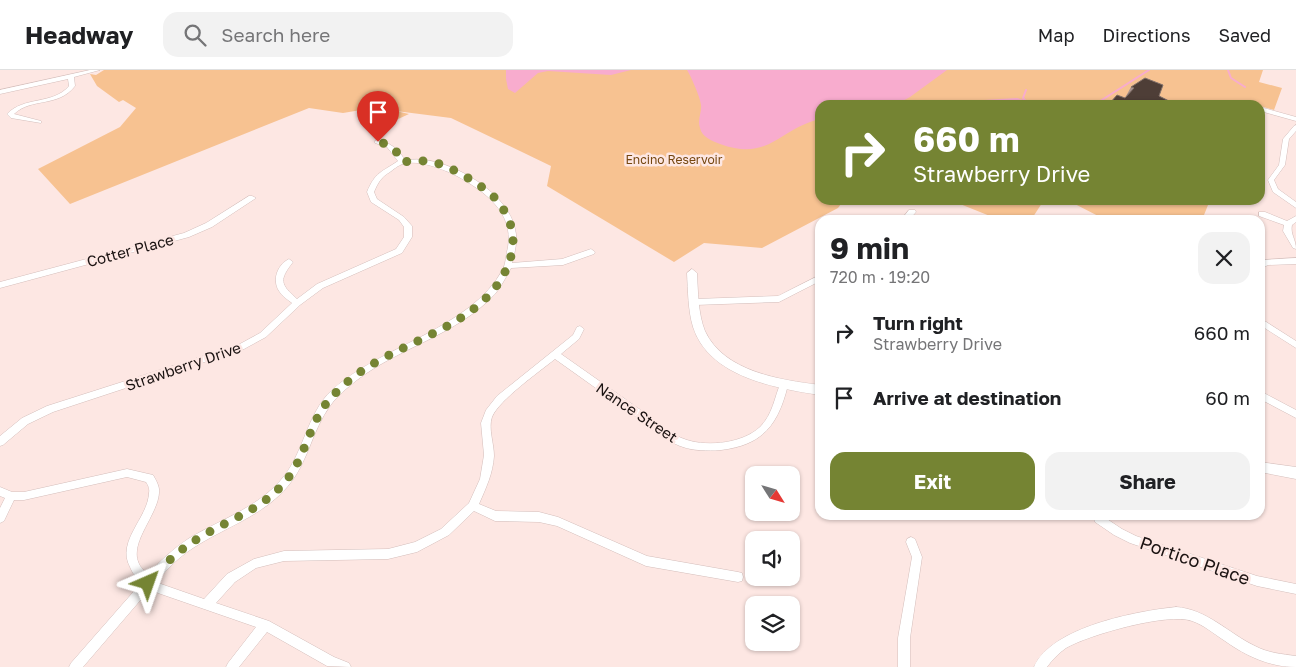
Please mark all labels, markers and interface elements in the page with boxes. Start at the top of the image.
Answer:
search box [163,12,513,57]
text: Headway [25,20,133,49]
icon: search [181,21,209,49]
text: Search here [221,23,330,46]
text: Map [1038,24,1074,46]
text: Directions [1102,24,1190,46]
text: Saved [1218,24,1271,46]
pin [357,91,399,142]
icon: arrive [364,98,392,126]
text: 660 m [913,118,1020,160]
icon: right [830,120,895,185]
park label: Encino Reservoir [626,152,723,167]
text: Strawberry Drive [913,160,1090,187]
street label: Cotter Place [85,230,176,270]
text: 9 min [830,230,909,266]
button: close [1198,232,1250,284]
text: 720 m · 19:20 [830,267,930,287]
text: Turn right [873,311,963,334]
icon: right [830,319,858,347]
text: 660 m [1194,321,1250,344]
text: Strawberry Drive [873,334,1002,354]
street label: Strawberry Drive [123,338,243,394]
street label: Nance Street [593,378,681,446]
icon: arrive [830,384,858,412]
text: Arrive at destination [873,386,1061,409]
text: 60 m [1205,386,1250,409]
button: Exit [830,452,1035,510]
button: Share [1045,452,1250,510]
north arrow [745,466,800,521]
map controls [745,466,800,651]
button: sound [745,531,800,586]
street label: Portico Place [1137,531,1253,589]
position arrow [121,556,173,608]
button: layers [745,596,800,651]

